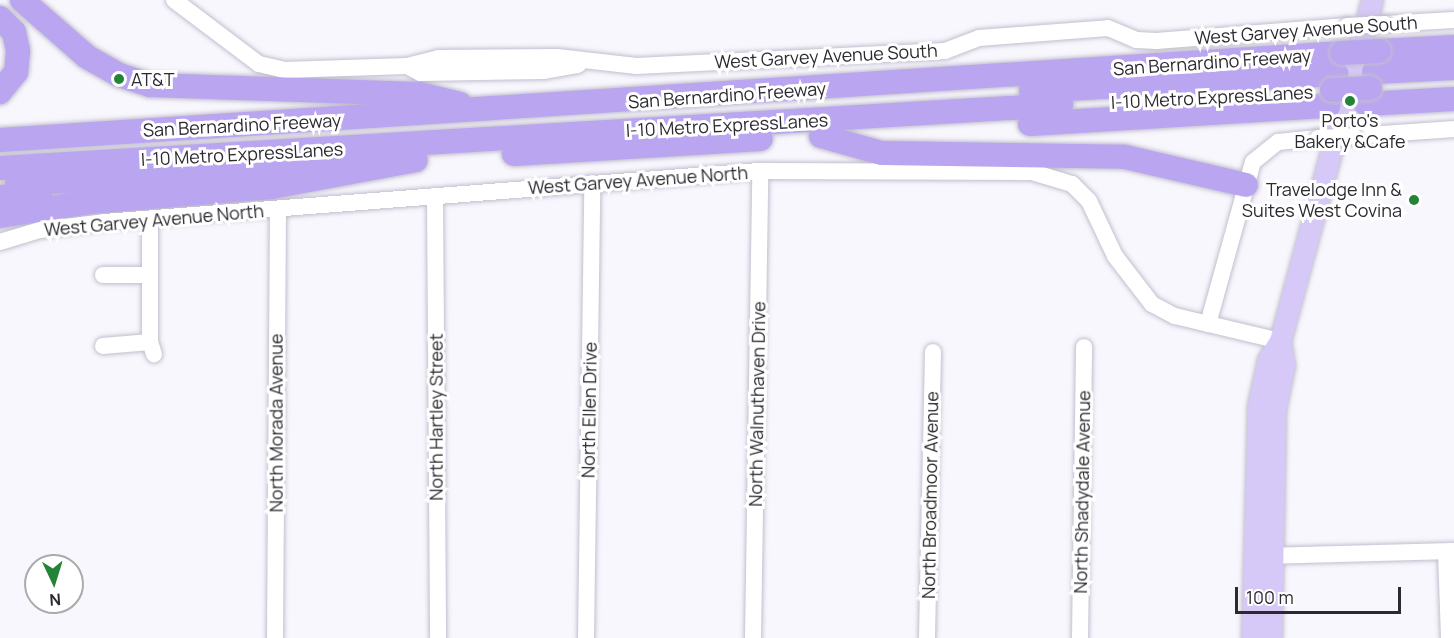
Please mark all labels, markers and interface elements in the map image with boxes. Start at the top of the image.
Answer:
street label: West Garvey Avenue South [1194,11,1418,49]
street label: West Garvey Avenue South [714,39,938,73]
street label: San Bernardino Freeway [1112,44,1312,80]
place label: AT&T [131,68,175,90]
marker: AT&T [112,72,126,86]
street label: San Bernardino Freeway [627,77,827,113]
street label: I-10 Metro ExpressLanes [1110,81,1314,113]
marker: Porto's Bakery &Cafe [1343,94,1357,108]
street label: San Bernardino Freeway [142,109,342,141]
street label: I-10 Metro ExpressLanes [625,109,829,141]
place label: Porto's Bakery &Cafe [1295,110,1405,152]
street label: I-10 Metro ExpressLanes [140,138,344,170]
street label: West Garvey Avenue North [527,162,749,198]
place label: Travelodge Inn & Suites West Covina [1242,179,1402,222]
marker: Travelodge Inn & Suites West Covina [1407,193,1421,207]
street label: West Garvey Avenue North [43,200,265,240]
street label: North Walnuthaven Drive [744,301,770,507]
street label: North Hartley Street [425,333,447,501]
street label: North Morada Avenue [265,334,287,512]
street label: North Ellen Drive [577,342,601,478]
street label: North Shadydale Avenue [1069,390,1095,594]
street label: North Broadmoor Avenue [917,391,943,599]
north arrow [24,554,84,614]
scale bar [1238,575,1404,613]
text: 100 m [1246,585,1294,609]
text: N [49,589,62,611]

